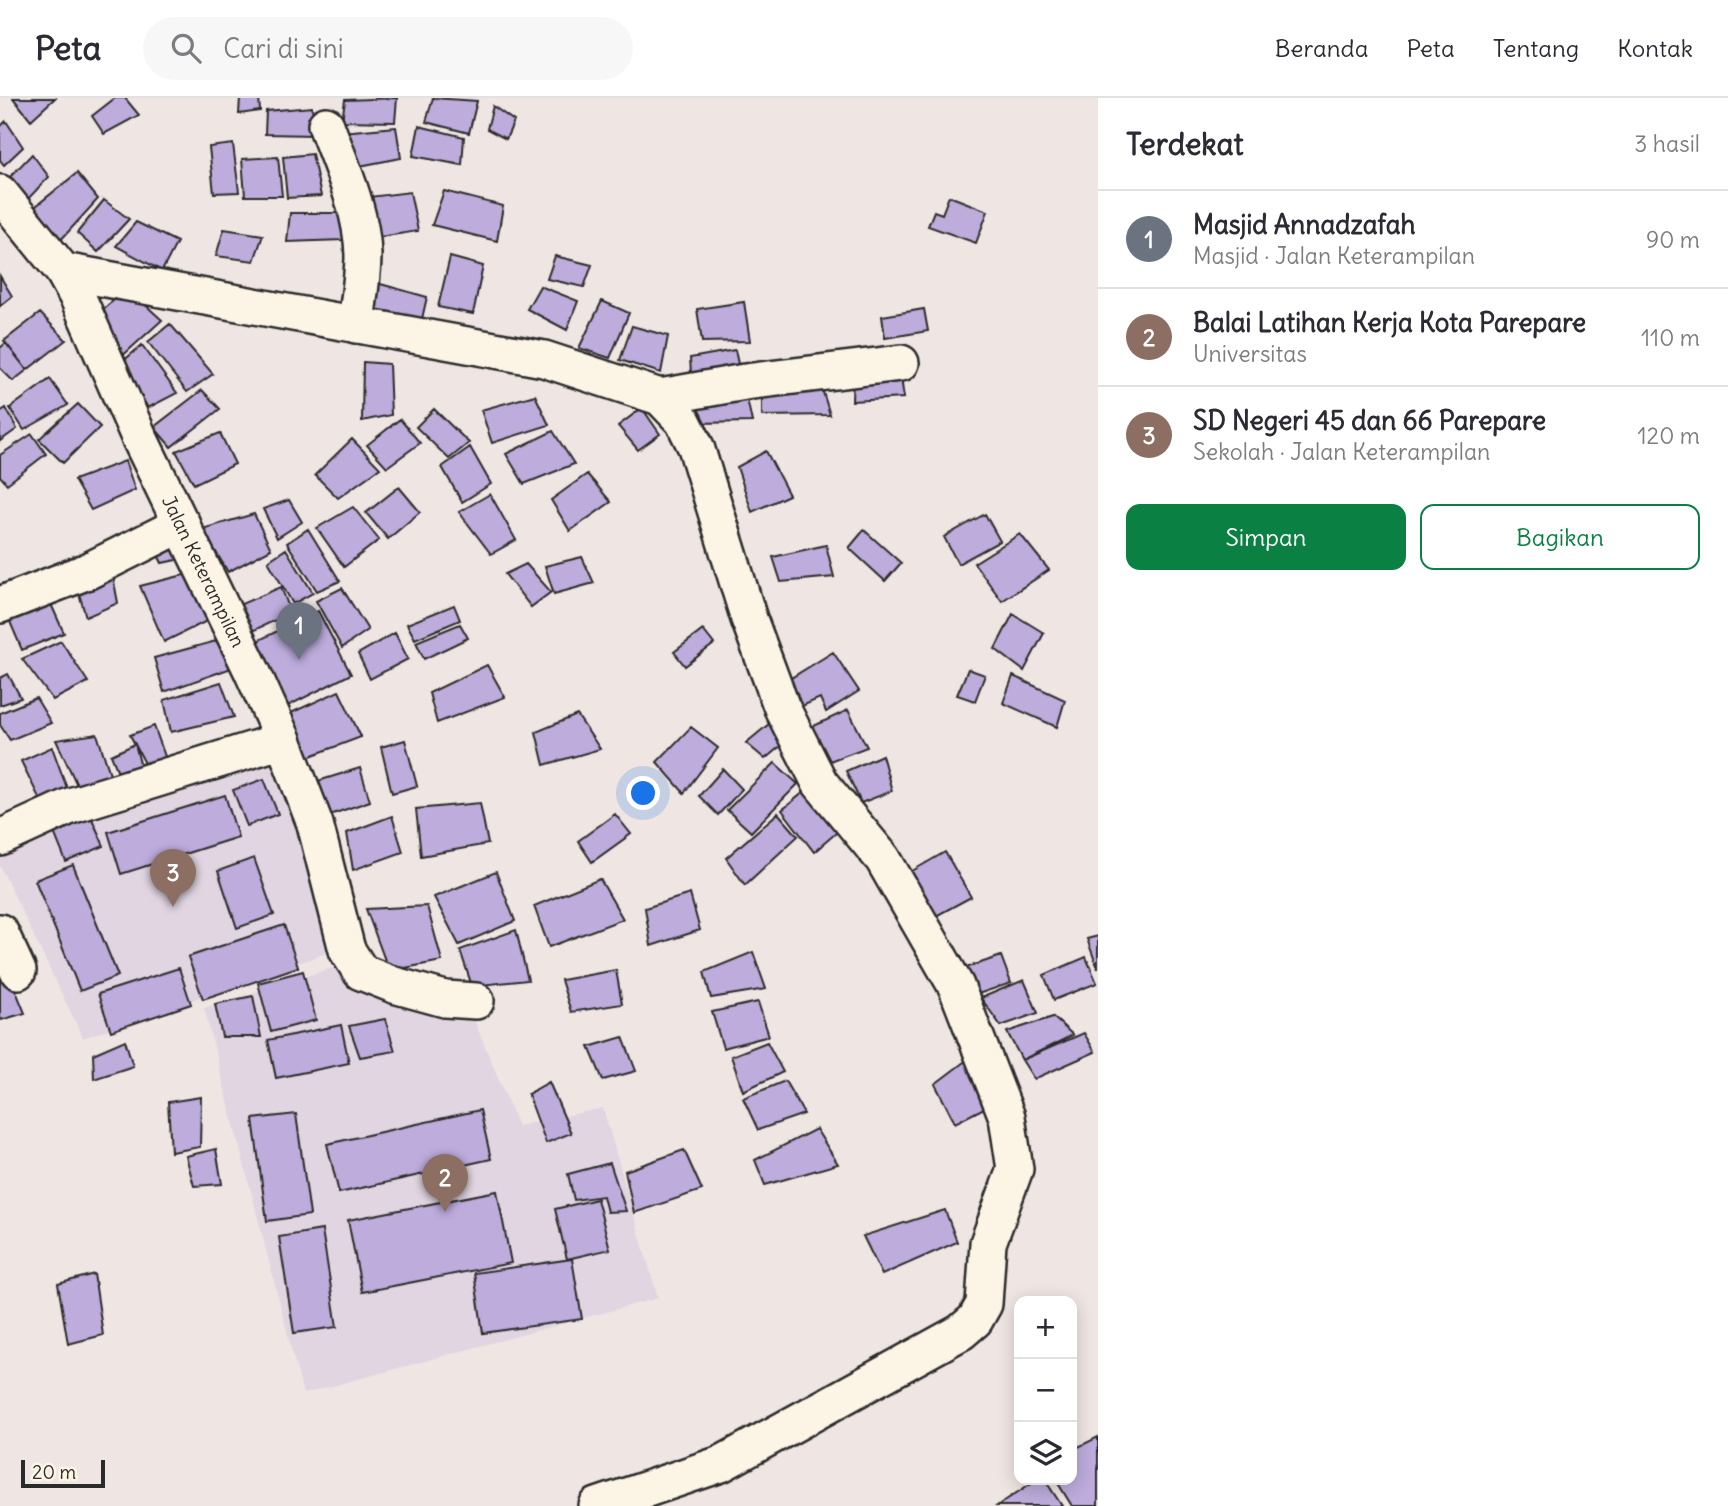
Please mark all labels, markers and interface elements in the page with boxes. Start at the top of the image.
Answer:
search box [143,17,633,80]
text: Peta [35,27,101,69]
icon: search [167,29,205,67]
text: Cari di sini [223,32,344,65]
text: Beranda [1275,33,1368,63]
text: Peta [1406,33,1455,63]
text: Tentang [1493,33,1579,63]
text: Kontak [1617,33,1693,63]
text: Terdekat [1126,125,1244,163]
text: 3 hasil [1634,129,1700,158]
text: Masjid Annadzafah [1193,208,1416,241]
text: 1 [1144,225,1154,254]
text: 90 m [1646,225,1700,254]
text: Masjid · Jalan Keterampilan [1193,241,1475,270]
text: Balai Latihan Kerja Kota Parepare [1193,306,1586,339]
text: 2 [1143,323,1155,352]
text: 110 m [1641,323,1700,352]
text: Universitas [1193,339,1307,368]
text: SD Negeri 45 dan 66 Parepare [1193,404,1546,437]
text: 3 [1142,421,1156,450]
text: 120 m [1637,421,1700,450]
text: Sekolah · Jalan Keterampilan [1193,437,1490,466]
street label: Jalan Keterampilan [157,492,251,651]
button: Simpan [1126,504,1406,570]
button: Bagikan [1420,504,1700,570]
pin: 1 [276,602,322,660]
your location [626,776,660,810]
pin: 3 [150,849,196,907]
pin: 2 [422,1154,468,1212]
map controls [1014,1296,1077,1485]
button: + [1014,1296,1077,1359]
button: − [1014,1359,1077,1422]
button: layers [1014,1422,1077,1485]
scale bar [21,1457,105,1489]
text: 20 m [32,1460,76,1484]

